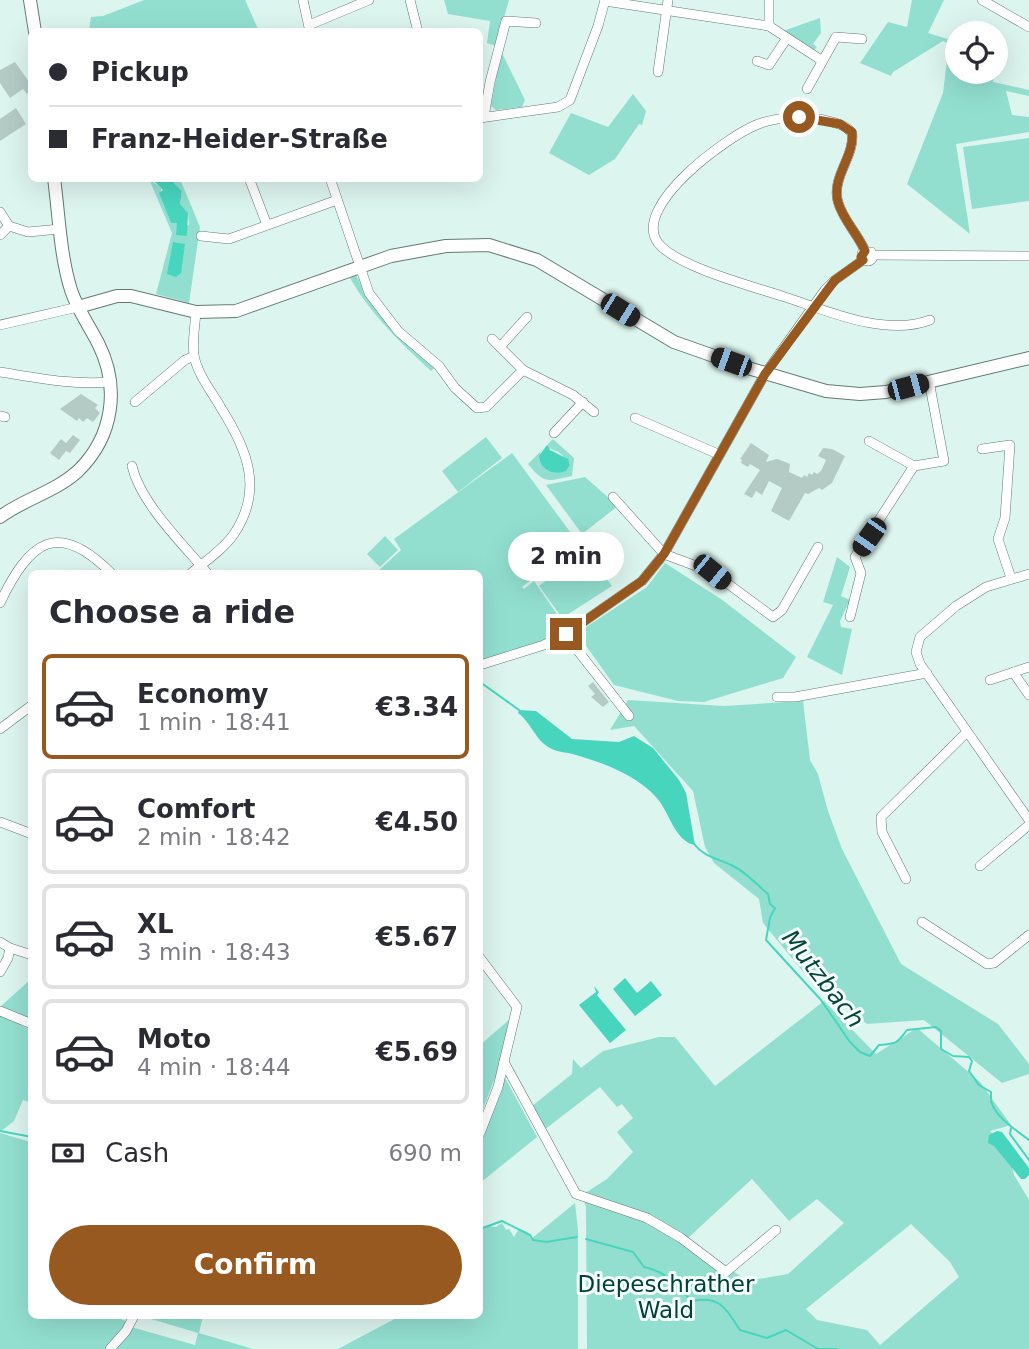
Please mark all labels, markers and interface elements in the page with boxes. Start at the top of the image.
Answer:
map controls [945,21,1008,84]
button: locate [945,21,1008,84]
text: Pickup [91,57,189,87]
route start [783,101,815,133]
text: Franz-Heider-Straße [91,124,388,154]
car [597,290,644,330]
car [708,345,755,379]
car [885,371,932,403]
car [849,514,890,560]
callout: 2 min [508,532,624,582]
text: 2 min [530,543,602,569]
car [690,551,735,593]
text: Choose a ride [49,593,295,631]
route end [550,618,582,650]
icon: car [53,675,116,738]
text: Economy [137,679,268,709]
text: €3.34 [376,692,458,722]
text: 1 min · 18:41 [137,709,291,735]
icon: car [53,790,116,853]
text: Comfort [137,794,255,824]
text: €4.50 [376,807,458,837]
text: 2 min · 18:42 [137,824,291,850]
icon: car [53,905,116,968]
text: XL [137,909,174,939]
text: €5.67 [376,922,458,952]
water label: Mutzbach [776,925,870,1033]
text: 3 min · 18:43 [137,939,291,965]
icon: car [53,1020,116,1083]
text: Moto [137,1024,211,1054]
text: €5.69 [376,1037,458,1067]
text: 4 min · 18:44 [137,1054,291,1080]
icon: cash [49,1134,87,1172]
text: Cash [105,1138,169,1168]
text: 690 m [388,1140,462,1166]
button: Confirm [49,1225,462,1305]
park label: Diepeschrather Wald [578,1271,755,1323]

